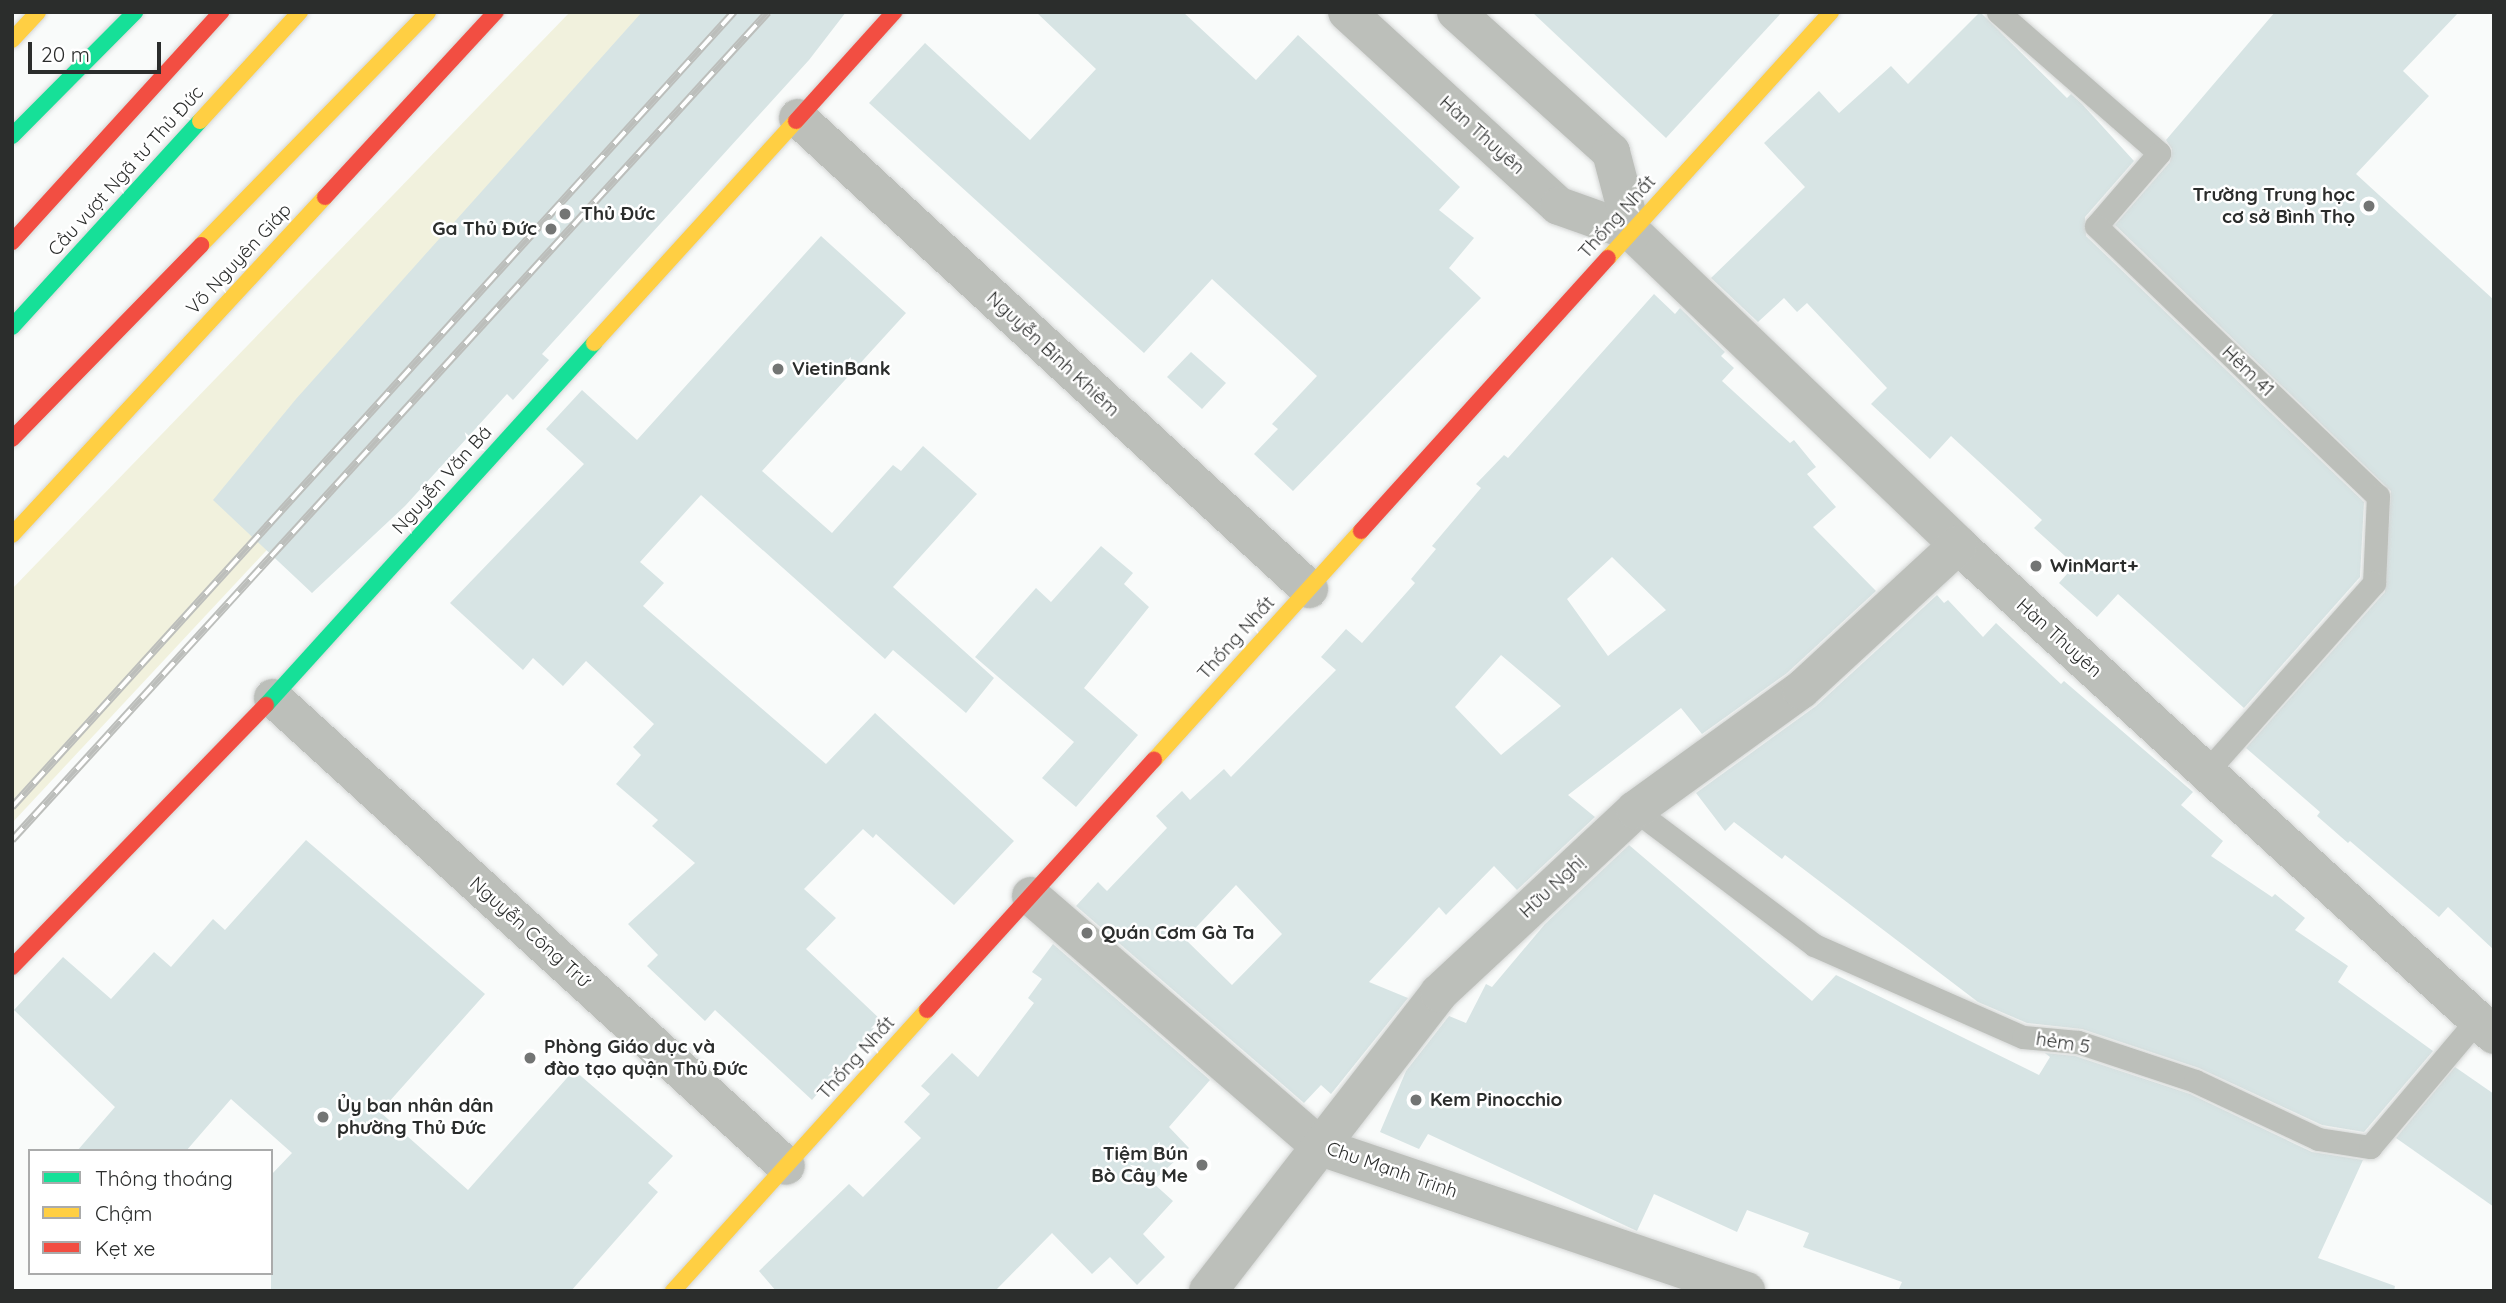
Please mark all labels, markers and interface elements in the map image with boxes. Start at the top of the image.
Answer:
scale bar [32,28,164,72]
text: 20 m [41,41,90,67]
street label: Cầu vượt Ngã tư Thủ Đức [44,81,208,261]
street label: Hàn Thuyên [1435,91,1529,179]
street label: Thống Nhất [1574,171,1660,263]
place label: Trường Trung học cơ sở Bình Thọ [2192,184,2355,228]
marker: Trường Trung học cơ sở Bình Thọ [2361,198,2377,214]
street label: Võ Nguyên Giáp [182,199,296,319]
place label: Thủ Đức [581,203,655,225]
marker: Thủ Đức [555,204,575,224]
place label: Ga Thủ Đức [432,218,537,240]
marker: Ga Thủ Đức [543,221,559,237]
street label: Nguyễn Bỉnh Khiêm [982,287,1124,421]
street label: Hẻm 41 [2217,341,2279,401]
place label: VietinBank [792,358,891,380]
marker: VietinBank [770,361,786,377]
street label: Nguyễn Văn Bá [387,421,497,539]
place label: WinMart+ [2050,555,2138,577]
marker: WinMart+ [2028,558,2044,574]
street label: Thống Nhất [1193,592,1279,684]
street label: Hàn Thuyên [2012,594,2106,682]
street label: Hữu Nghị [1515,851,1589,923]
street label: Nguyễn Công Trứ [465,872,595,992]
place label: Quán Cơm Gà Ta [1101,922,1254,944]
marker: Quán Cơm Gà Ta [1079,925,1095,941]
street label: Thống Nhất [813,1012,899,1104]
street label: hẻm 5 [2034,1027,2092,1059]
place label: Phòng Giáo dục và đào tạo quận Thủ Đức [544,1036,748,1080]
marker: Phòng Giáo dục và đào tạo quận Thủ Đức [522,1050,538,1066]
place label: Kem Pinocchio [1430,1089,1562,1111]
marker: Kem Pinocchio [1408,1092,1424,1108]
place label: Ủy ban nhân dân phường Thủ Đức [337,1095,494,1139]
marker: Ủy ban nhân dân phường Thủ Đức [315,1109,331,1125]
street label: Chu Mạnh Trinh [1324,1137,1460,1203]
place label: Tiệm Bún Bò Cây Me [1091,1143,1188,1187]
legend [28,1149,273,1275]
marker: Tiệm Bún Bò Cây Me [1194,1157,1210,1173]
text: Thông thoáng [95,1165,233,1191]
text: Chậm [95,1200,153,1226]
text: Kẹt xe [95,1235,155,1261]

